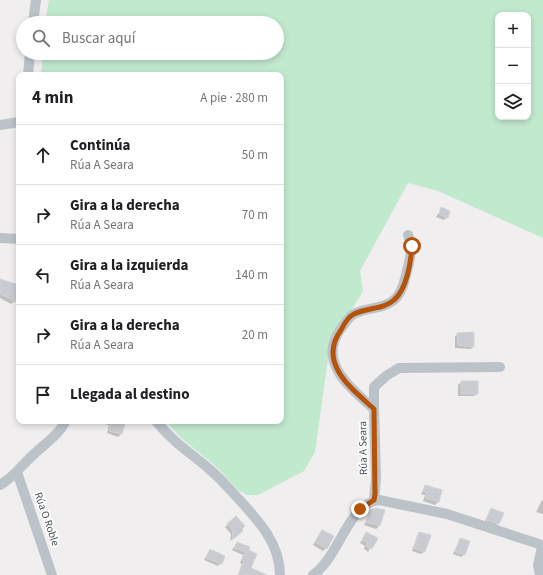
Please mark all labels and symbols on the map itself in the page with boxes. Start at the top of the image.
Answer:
route start [403,237,421,255]
street label: Rúa A Seara [355,421,371,475]
street label: Rúa O Roble [31,490,63,548]
route end [351,500,369,518]

